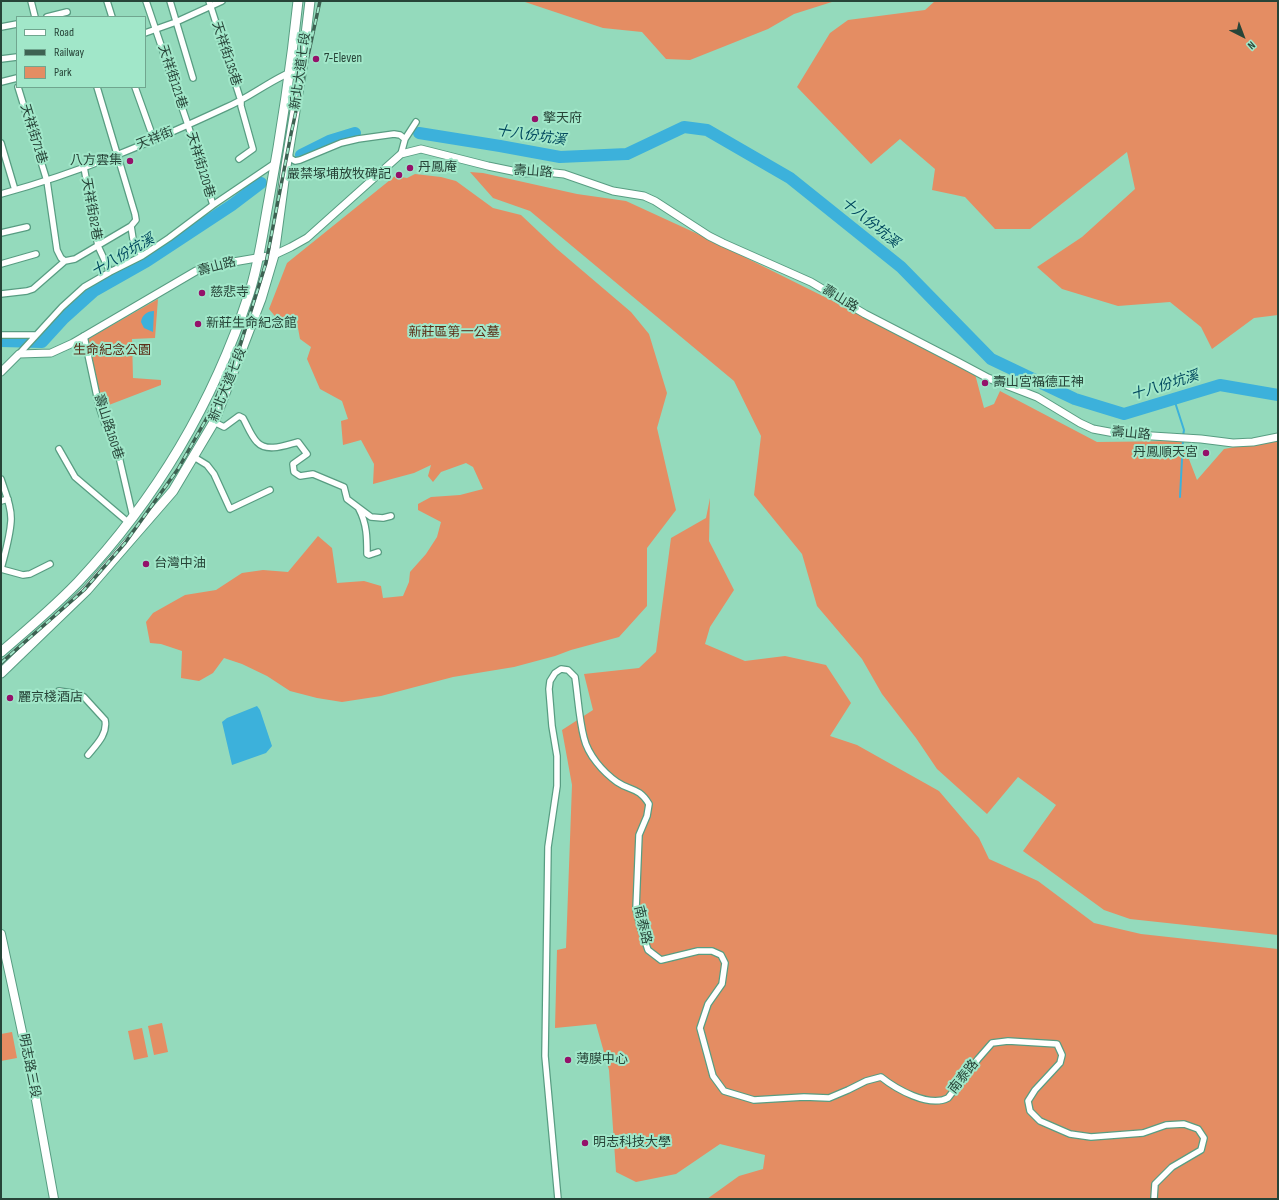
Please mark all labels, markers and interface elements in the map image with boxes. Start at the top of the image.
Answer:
legend [16,16,146,88]
north arrow [1223,16,1263,56]
street label: 天祥街135巷 [208,20,244,88]
text: Road [54,25,74,40]
street label: 新北大道七段 [288,31,314,111]
text: N [1245,38,1258,52]
street label: 天祥街121巷 [154,43,190,111]
text: Railway [54,45,84,60]
place label: 7-Eleven [324,51,362,67]
marker: 7-Eleven [311,54,321,64]
text: Park [54,65,72,80]
street label: 天祥街71巷 [17,102,49,166]
place label: 擎天府 [543,111,582,127]
marker: 擎天府 [530,114,540,124]
water label: 十八份坑溪 [495,123,567,149]
street label: 天祥街 [134,124,176,154]
street label: 天祥街120巷 [183,130,217,200]
place label: 八方雲集 [70,153,122,169]
marker: 八方雲集 [125,156,135,166]
place label: 丹鳳庵 [418,160,457,176]
marker: 丹鳳庵 [405,163,415,173]
street label: 壽山路 [513,163,553,181]
place label: 嚴禁塚埔放牧碑記 [287,167,391,183]
marker: 嚴禁塚埔放牧碑記 [394,170,404,180]
street label: 天祥街82巷 [78,177,104,241]
water label: 十八份坑溪 [838,194,902,252]
water label: 十八份坑溪 [88,231,158,281]
street label: 壽山路 [196,254,238,280]
street label: 壽山路 [819,282,861,316]
place label: 慈悲寺 [210,285,249,301]
marker: 慈悲寺 [197,288,207,298]
place label: 新莊生命紀念館 [206,316,297,332]
marker: 新莊生命紀念館 [193,319,203,329]
park label: 新莊區第一公墓 [409,325,499,341]
park label: 生命紀念公園 [73,343,151,359]
street label: 新北大道七段 [206,346,250,424]
water label: 十八份坑溪 [1129,368,1201,404]
place label: 壽山宮福德正神 [993,375,1084,391]
marker: 壽山宮福德正神 [980,378,990,388]
street label: 壽山路160巷 [90,392,126,462]
street label: 壽山路 [1111,425,1151,443]
place label: 丹鳳順天宮 [1133,445,1198,461]
marker: 丹鳳順天宮 [1201,448,1211,458]
place label: 台灣中油 [154,556,206,572]
marker: 台灣中油 [141,559,151,569]
place label: 麗京棧酒店 [18,690,83,706]
marker: 麗京棧酒店 [5,693,15,703]
street label: 南泰路 [630,904,654,946]
street label: 明志路三段 [15,1033,43,1099]
place label: 薄膜中心 [576,1052,628,1068]
marker: 薄膜中心 [563,1055,573,1065]
street label: 南泰路 [946,1057,982,1097]
place label: 明志科技大學 [593,1135,671,1151]
marker: 明志科技大學 [580,1138,590,1148]

